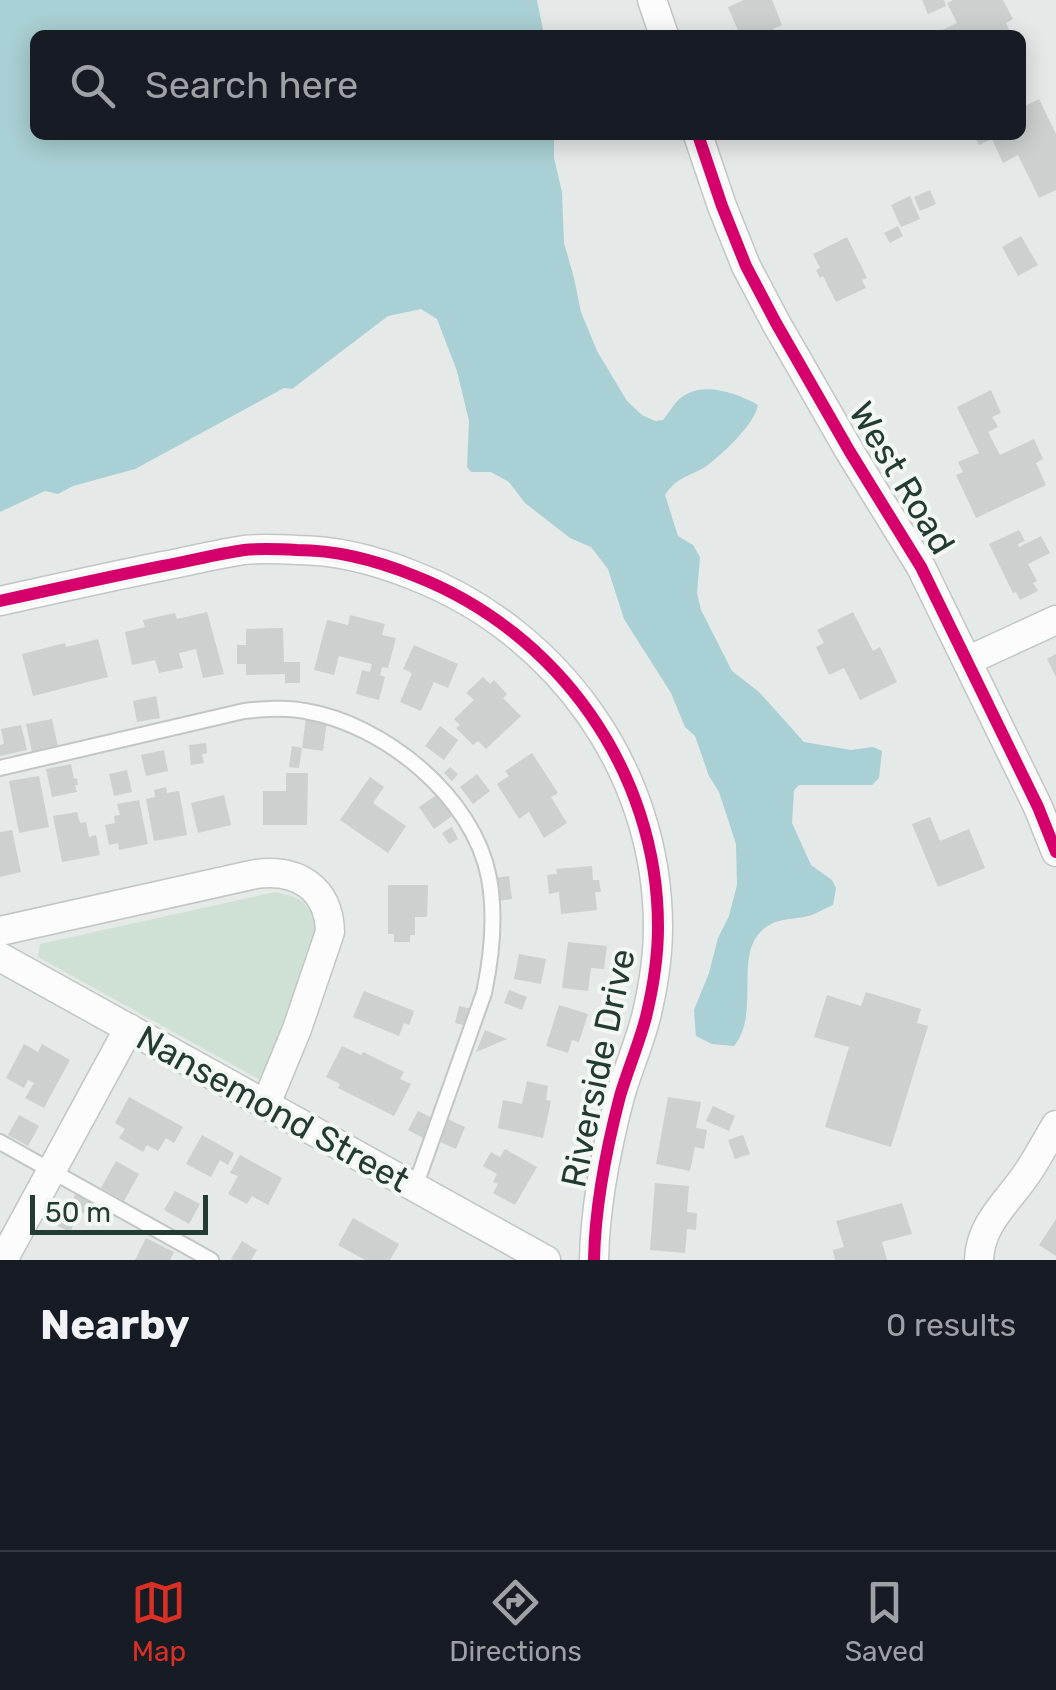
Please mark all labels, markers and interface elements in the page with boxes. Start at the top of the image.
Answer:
search box [30,30,1026,140]
icon: search [65,58,120,113]
text: Search here [145,62,358,108]
street label: West Road [840,394,964,562]
street label: Riverside Drive [552,945,644,1191]
street label: Nansemond Street [129,1017,417,1201]
scale bar [30,1190,208,1234]
text: 50 m [45,1196,111,1229]
text: Nearby [40,1300,190,1350]
text: 0 results [886,1306,1016,1344]
tab: Map [131,1575,186,1668]
tab: Directions [449,1575,582,1668]
tab: Saved [845,1575,925,1668]

